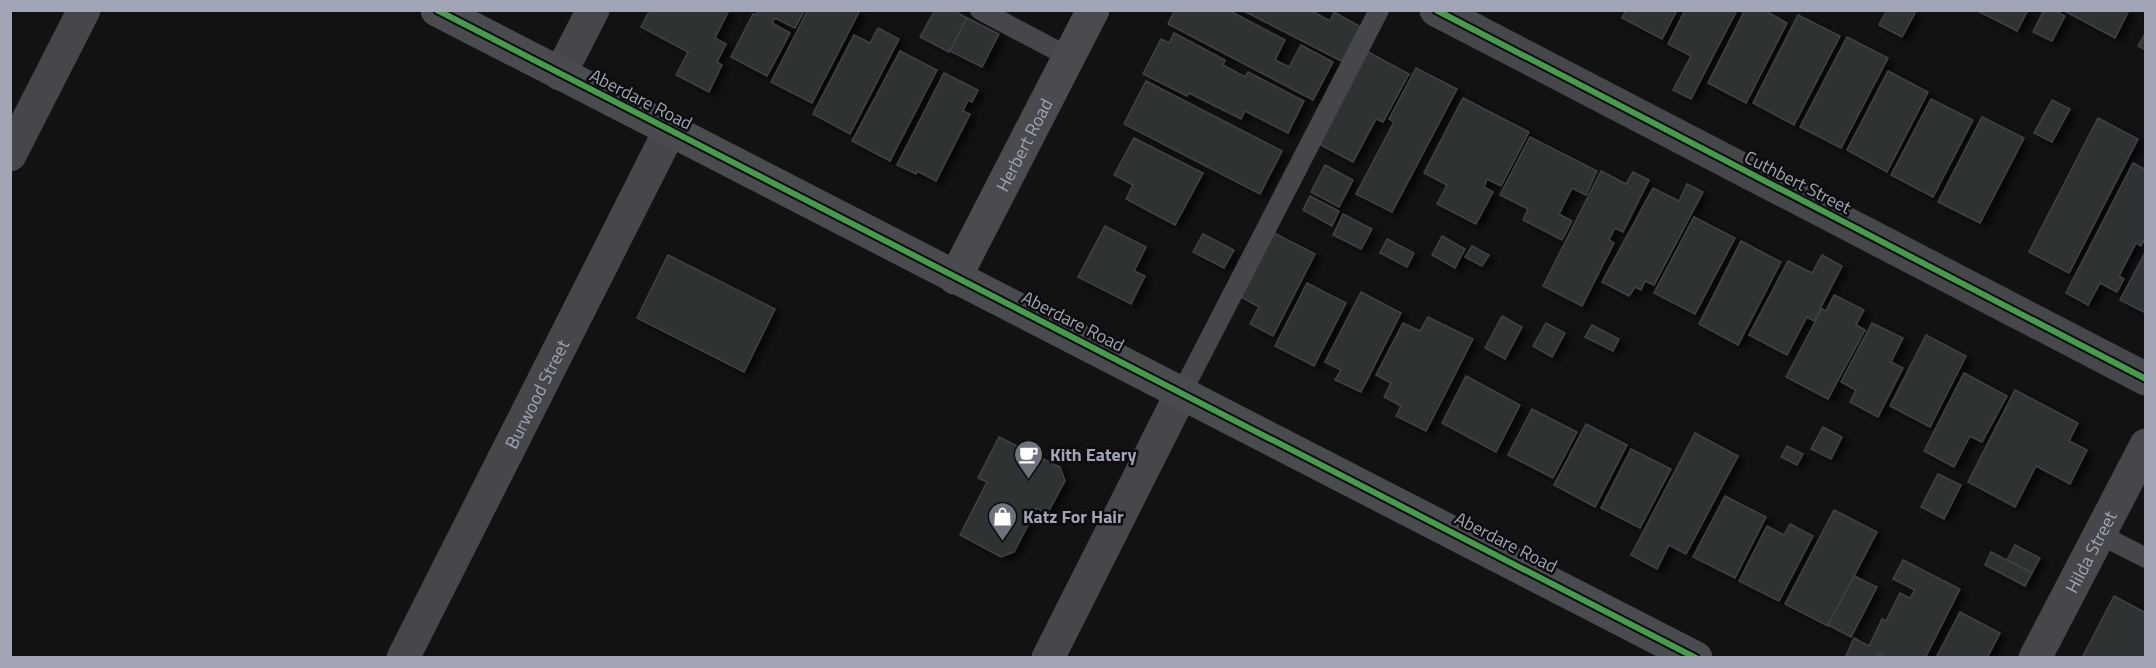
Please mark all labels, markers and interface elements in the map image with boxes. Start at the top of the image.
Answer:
street label: Aberdare Road [585,62,697,136]
street label: Herbert Road [988,93,1059,196]
street label: Cuthbert Street [1740,144,1857,221]
street label: Aberdare Road [1017,284,1129,358]
street label: Burwood Street [498,334,576,453]
cafe icon: Kith Eatery [1013,438,1045,480]
place label: Kith Eatery [1050,441,1136,468]
shop icon: Katz For Hair [986,500,1018,542]
place label: Katz For Hair [1023,503,1124,530]
street label: Aberdare Road [1450,505,1562,579]
street label: Hilda Street [2058,505,2123,597]

